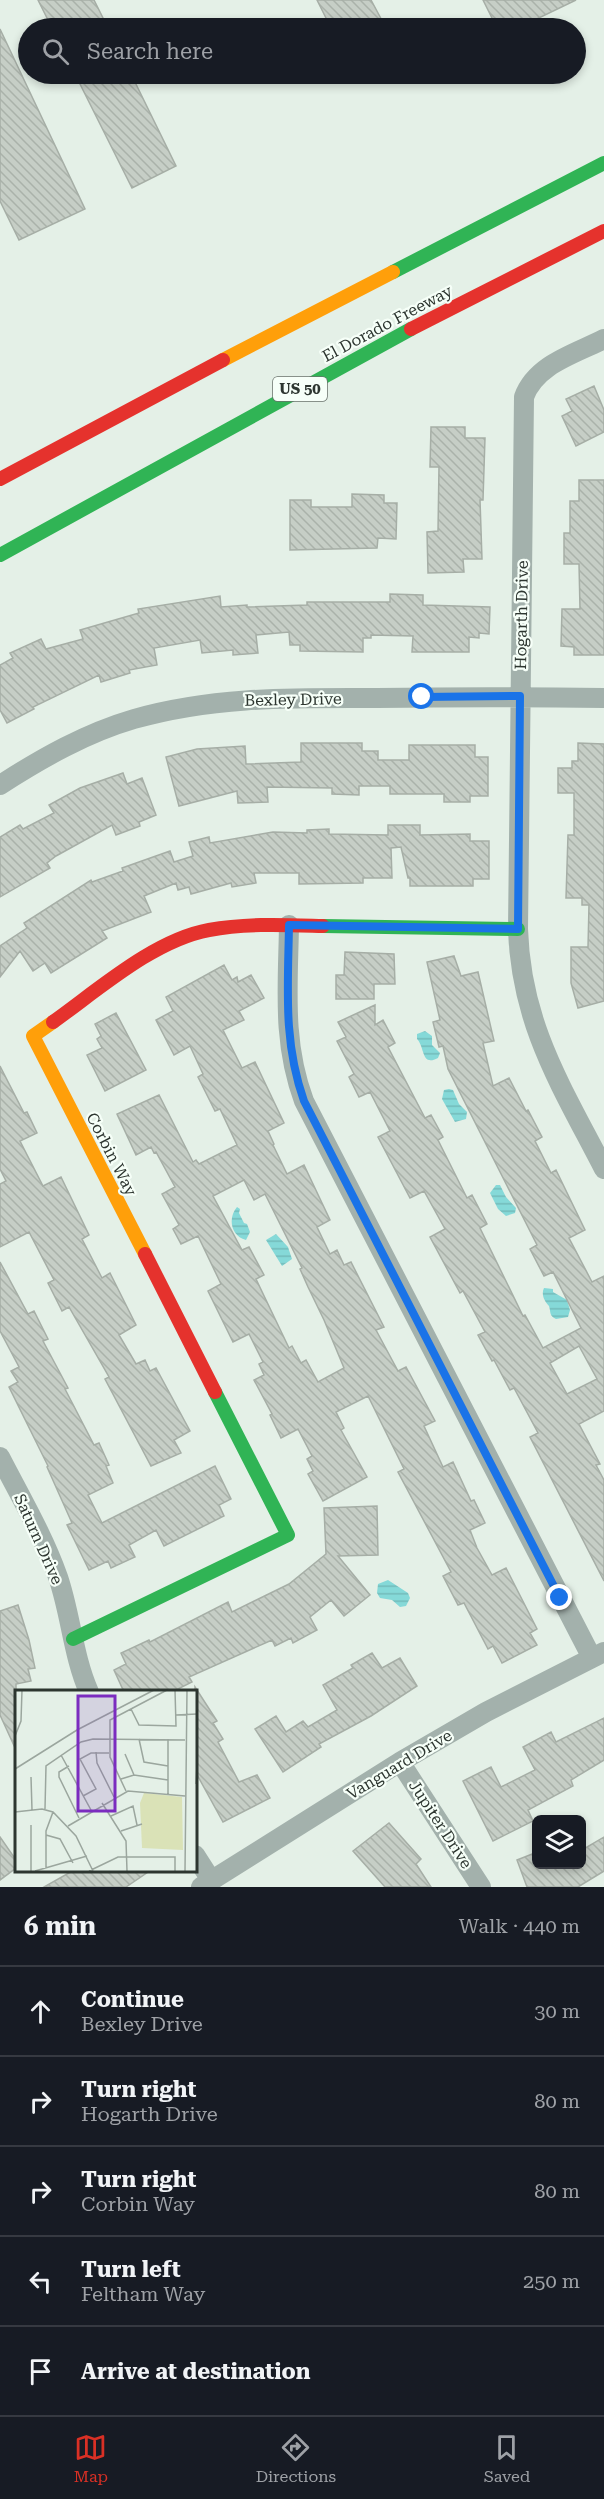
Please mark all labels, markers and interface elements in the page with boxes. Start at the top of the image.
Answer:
search box [18,18,586,84]
icon: search [39,35,72,68]
text: Search here [87,39,213,64]
street label: El Dorado Freeway [319,281,456,366]
road number: US 50 [273,377,327,401]
street label: Hogarth Drive [511,560,532,670]
route start [408,683,434,709]
street label: Bexley Drive [244,689,342,710]
street label: Corbin Way [82,1109,141,1200]
street label: Saturn Drive [10,1491,67,1588]
route end [546,1584,572,1610]
inset map [15,1690,196,1872]
street label: Vanguard Drive [343,1725,455,1803]
street label: Jupiter Drive [405,1777,476,1872]
map controls [532,1815,586,1869]
button: layers [532,1815,586,1869]
text: 6 min [24,1911,96,1941]
text: Walk · 440 m [459,1914,580,1938]
text: Continue [81,1987,184,2012]
icon: ahead [24,1995,57,2028]
text: 30 m [534,1999,580,2023]
text: Bexley Drive [81,2012,203,2036]
text: Turn right [81,2077,196,2102]
icon: right [24,2085,57,2118]
text: 80 m [534,2089,580,2113]
text: Hogarth Drive [81,2102,218,2126]
text: Turn right [81,2167,196,2192]
icon: right [24,2175,57,2208]
text: 80 m [534,2179,580,2203]
text: Corbin Way [81,2192,195,2216]
text: Turn left [81,2257,181,2282]
icon: left [24,2265,57,2298]
text: 250 m [523,2269,580,2293]
text: Feltham Way [81,2282,205,2306]
icon: arrive [24,2355,57,2388]
text: Arrive at destination [81,2359,310,2384]
tab: Map [74,2431,108,2486]
tab: Directions [256,2431,336,2486]
tab: Saved [484,2431,530,2486]

